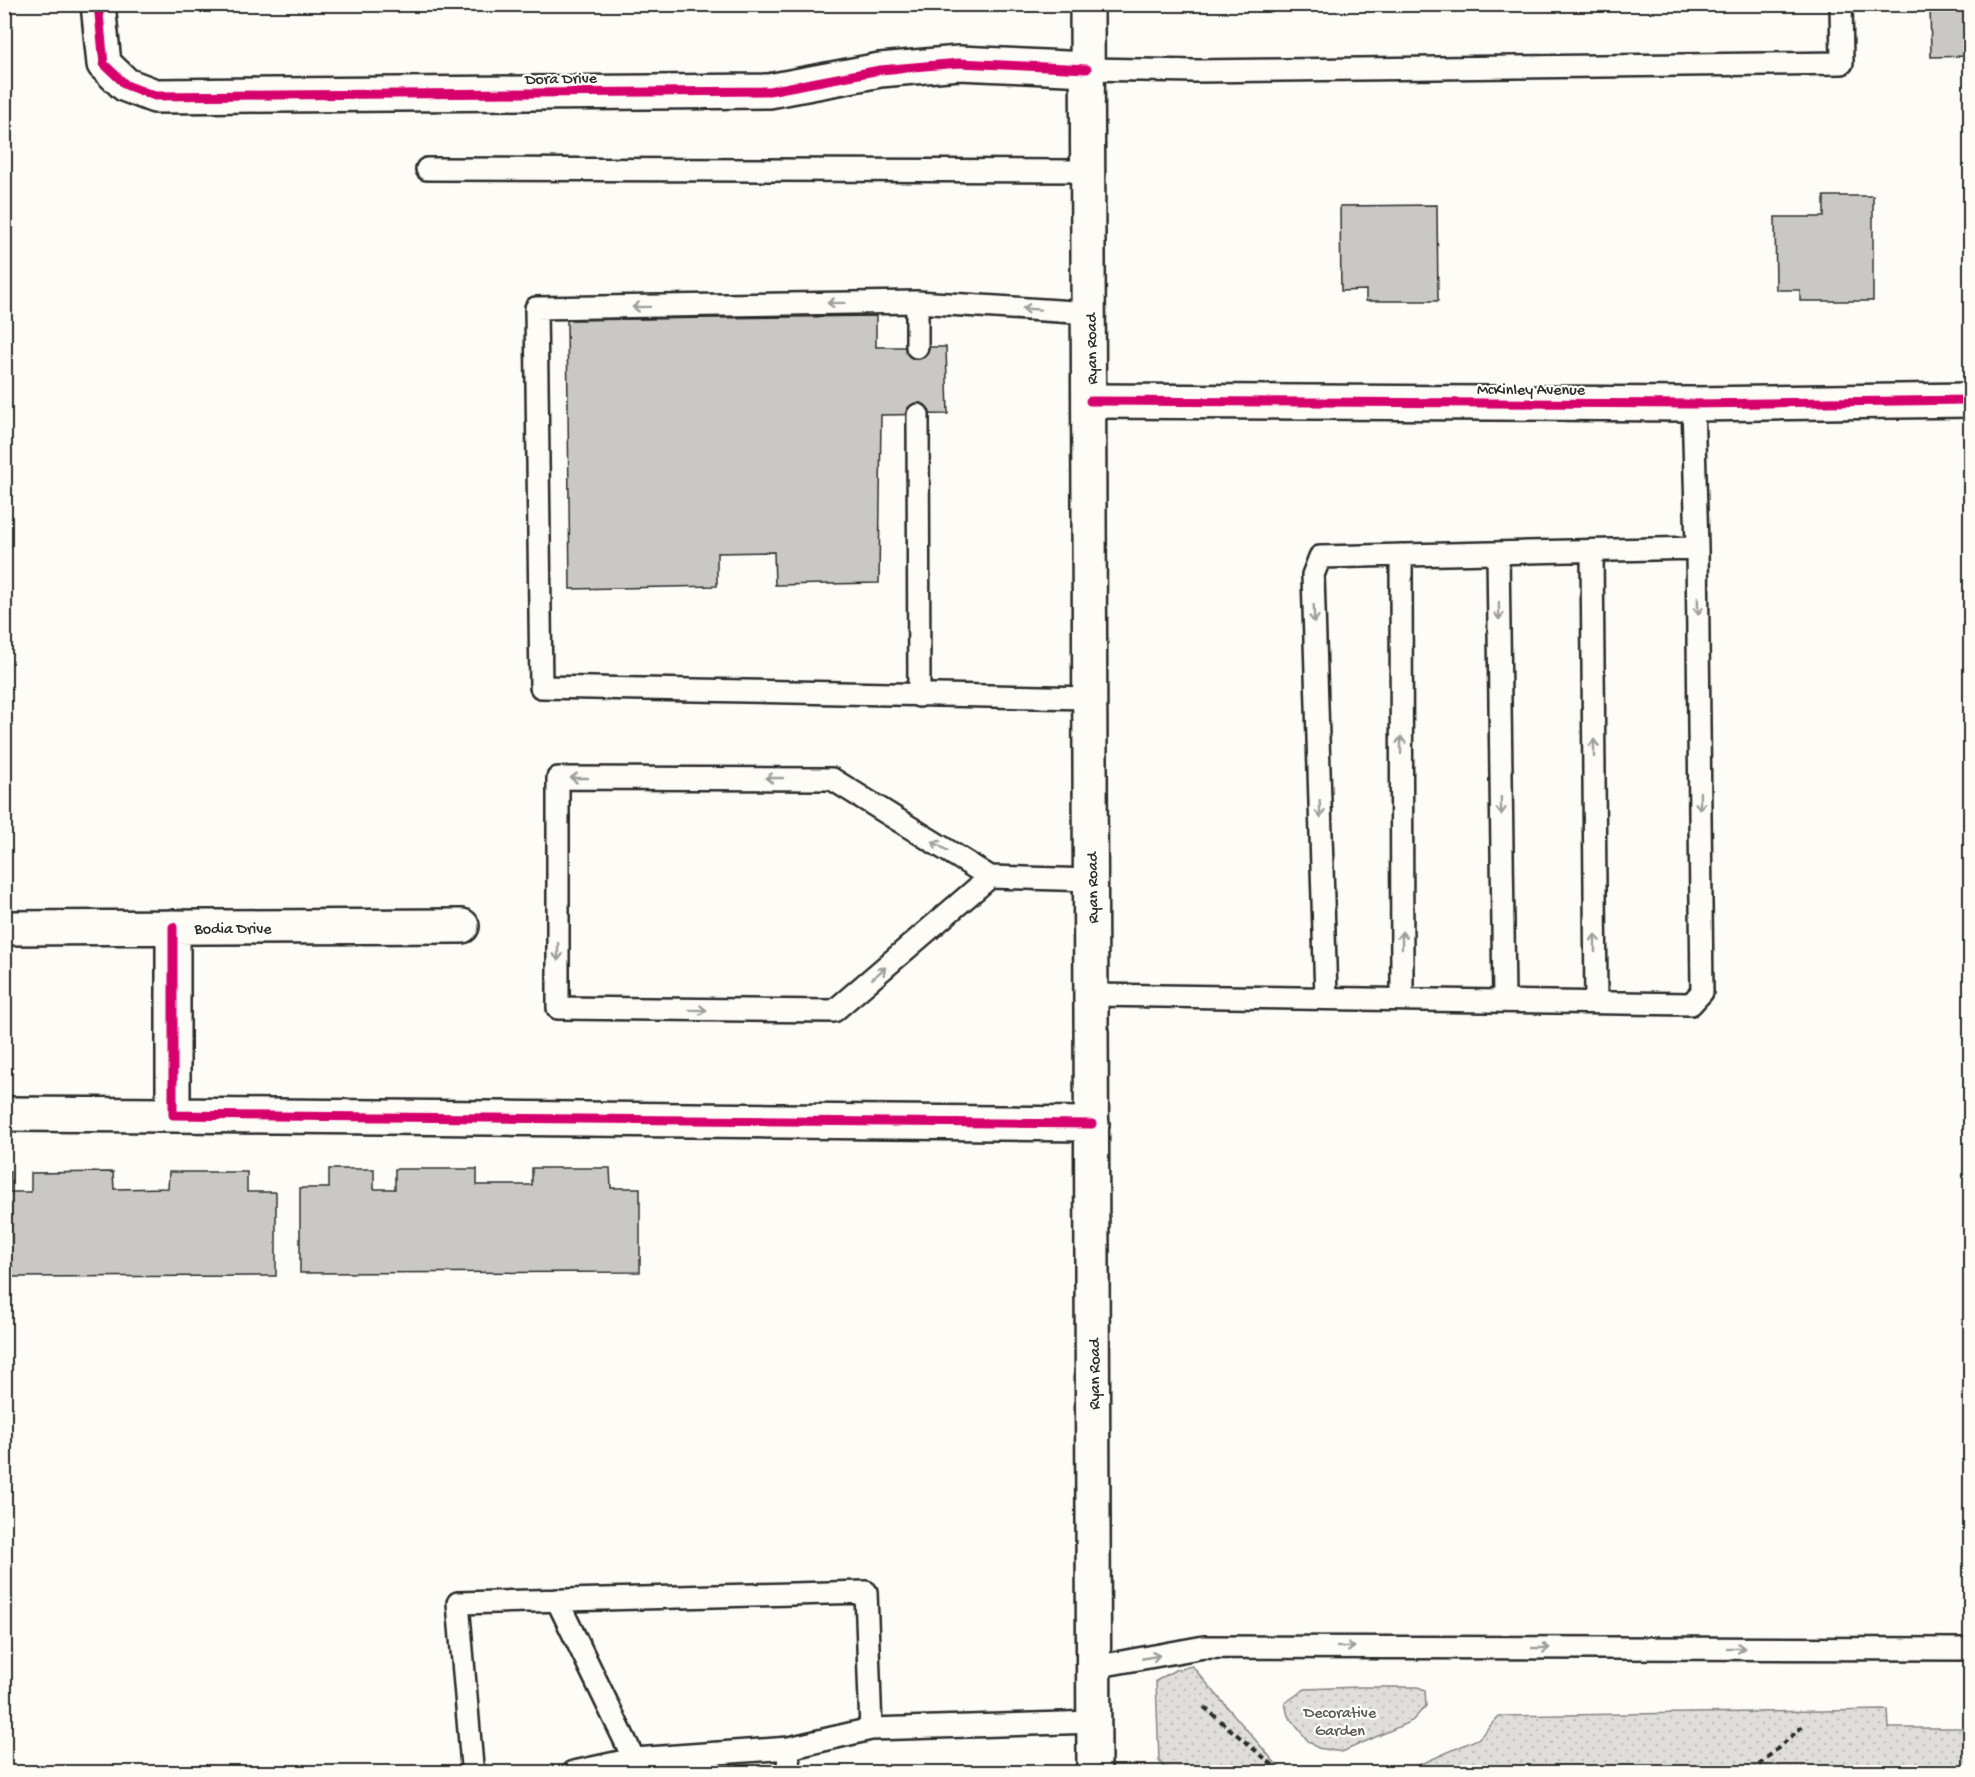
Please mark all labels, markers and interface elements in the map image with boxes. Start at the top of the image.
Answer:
street label: Dora Drive [524,70,598,91]
one-way arrow [827,297,847,309]
one-way arrow [632,301,652,312]
one-way arrow [1022,304,1042,315]
street label: Ryan Road [1083,311,1104,385]
street label: McKinley Avenue [1477,382,1586,401]
one-way arrow [1692,596,1704,616]
one-way arrow [1493,601,1505,621]
one-way arrow [1308,604,1320,624]
one-way arrow [1395,735,1407,755]
one-way arrow [1588,739,1600,759]
one-way arrow [569,772,589,784]
one-way arrow [764,772,784,784]
one-way arrow [1694,791,1706,811]
one-way arrow [1495,796,1507,816]
one-way arrow [1314,798,1326,818]
one-way arrow [932,839,949,851]
street label: Ryan Road [1084,850,1105,924]
street label: Bodia Drive [194,921,272,940]
one-way arrow [1396,930,1408,950]
one-way arrow [1589,934,1601,954]
one-way arrow [552,942,564,962]
one-way arrow [871,966,886,980]
one-way arrow [687,1004,707,1015]
street label: Ryan Road [1087,1337,1106,1410]
one-way arrow [1335,1641,1355,1653]
one-way arrow [1530,1642,1550,1654]
one-way arrow [1725,1642,1745,1654]
one-way arrow [1141,1651,1161,1662]
park label: Decorative Garden [1303,1705,1377,1742]

